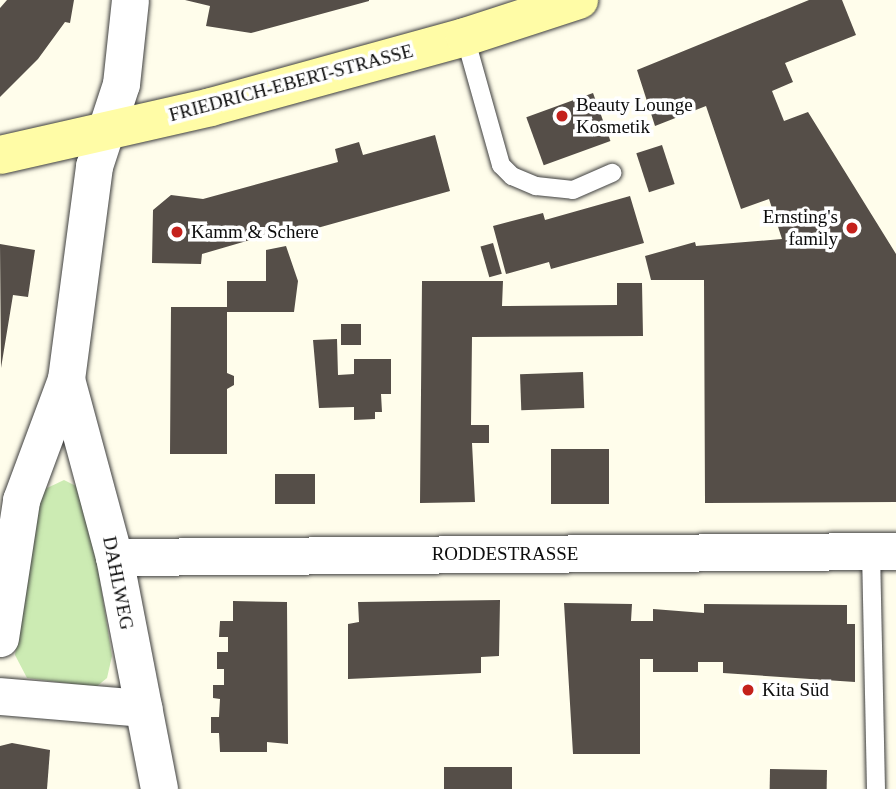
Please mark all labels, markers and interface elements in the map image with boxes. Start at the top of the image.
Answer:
street label: FRIEDRICH-EBERT-STRASSE [167,39,415,127]
place label: Beauty Lounge Kosmetik [576,94,693,138]
marker: Beauty Lounge Kosmetik [554,108,570,124]
place label: Ernsting's family [763,206,838,250]
marker: Ernsting's family [844,220,860,236]
place label: Kamm & Schere [191,221,319,243]
marker: Kamm & Schere [169,224,185,240]
street label: DAHLWEG [98,534,138,632]
street label: RODDESTRASSE [432,543,578,565]
place label: Kita Süd [762,679,829,701]
marker: Kita Süd [740,682,756,698]

